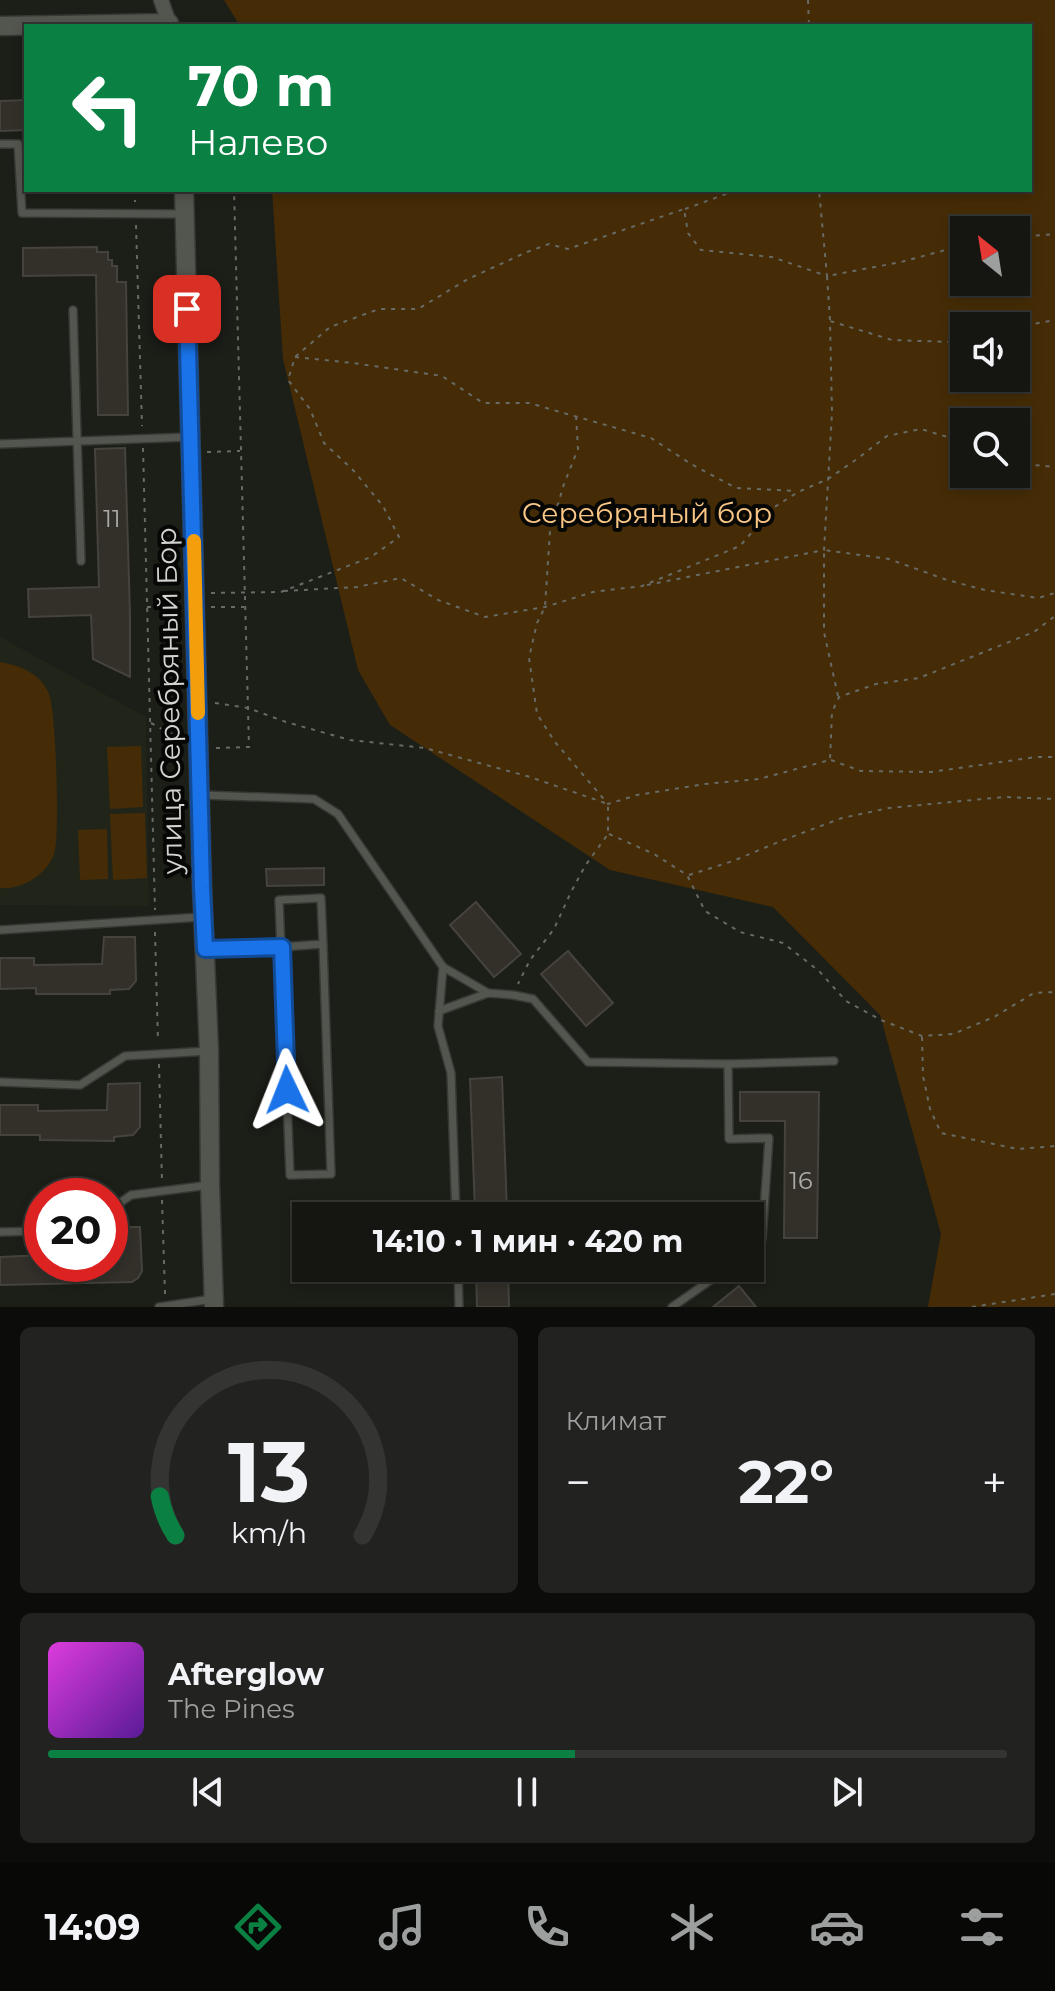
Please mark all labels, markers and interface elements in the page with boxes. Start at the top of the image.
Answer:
text: 70 m [188,52,334,120]
icon: left [56,56,160,160]
text: Налево [188,120,328,164]
north arrow [950,216,1030,296]
map controls [950,216,1030,488]
pin [153,275,221,343]
icon: arrive [165,287,209,331]
button: sound [950,312,1030,392]
button: search [950,408,1030,488]
park label: Серебряный бор [522,496,772,530]
house number: 11 [103,504,121,533]
street label: улица Серебряный Бор [149,527,189,876]
position arrow [245,1048,329,1132]
house number: 16 [789,1166,813,1195]
speed limit sign: 20 [24,1178,128,1282]
text: 14:10 · 1 мин · 420 m [373,1223,683,1260]
text: Климат [566,1405,666,1437]
text: 13 [228,1421,310,1523]
text: 22° [738,1445,834,1518]
text: − [566,1455,591,1509]
text: + [982,1455,1007,1509]
text: km/h [231,1515,307,1550]
text: Afterglow [168,1656,324,1693]
text: The Pines [168,1693,295,1725]
icon: previous [186,1770,230,1814]
icon: pause [505,1770,549,1814]
icon: next [825,1770,869,1814]
icon: directions [230,1899,286,1955]
icon: music [374,1899,430,1955]
icon: phone [519,1899,575,1955]
icon: climate [664,1899,720,1955]
icon: car [809,1899,865,1955]
icon: filters [954,1899,1010,1955]
text: 14:09 [44,1905,141,1949]

